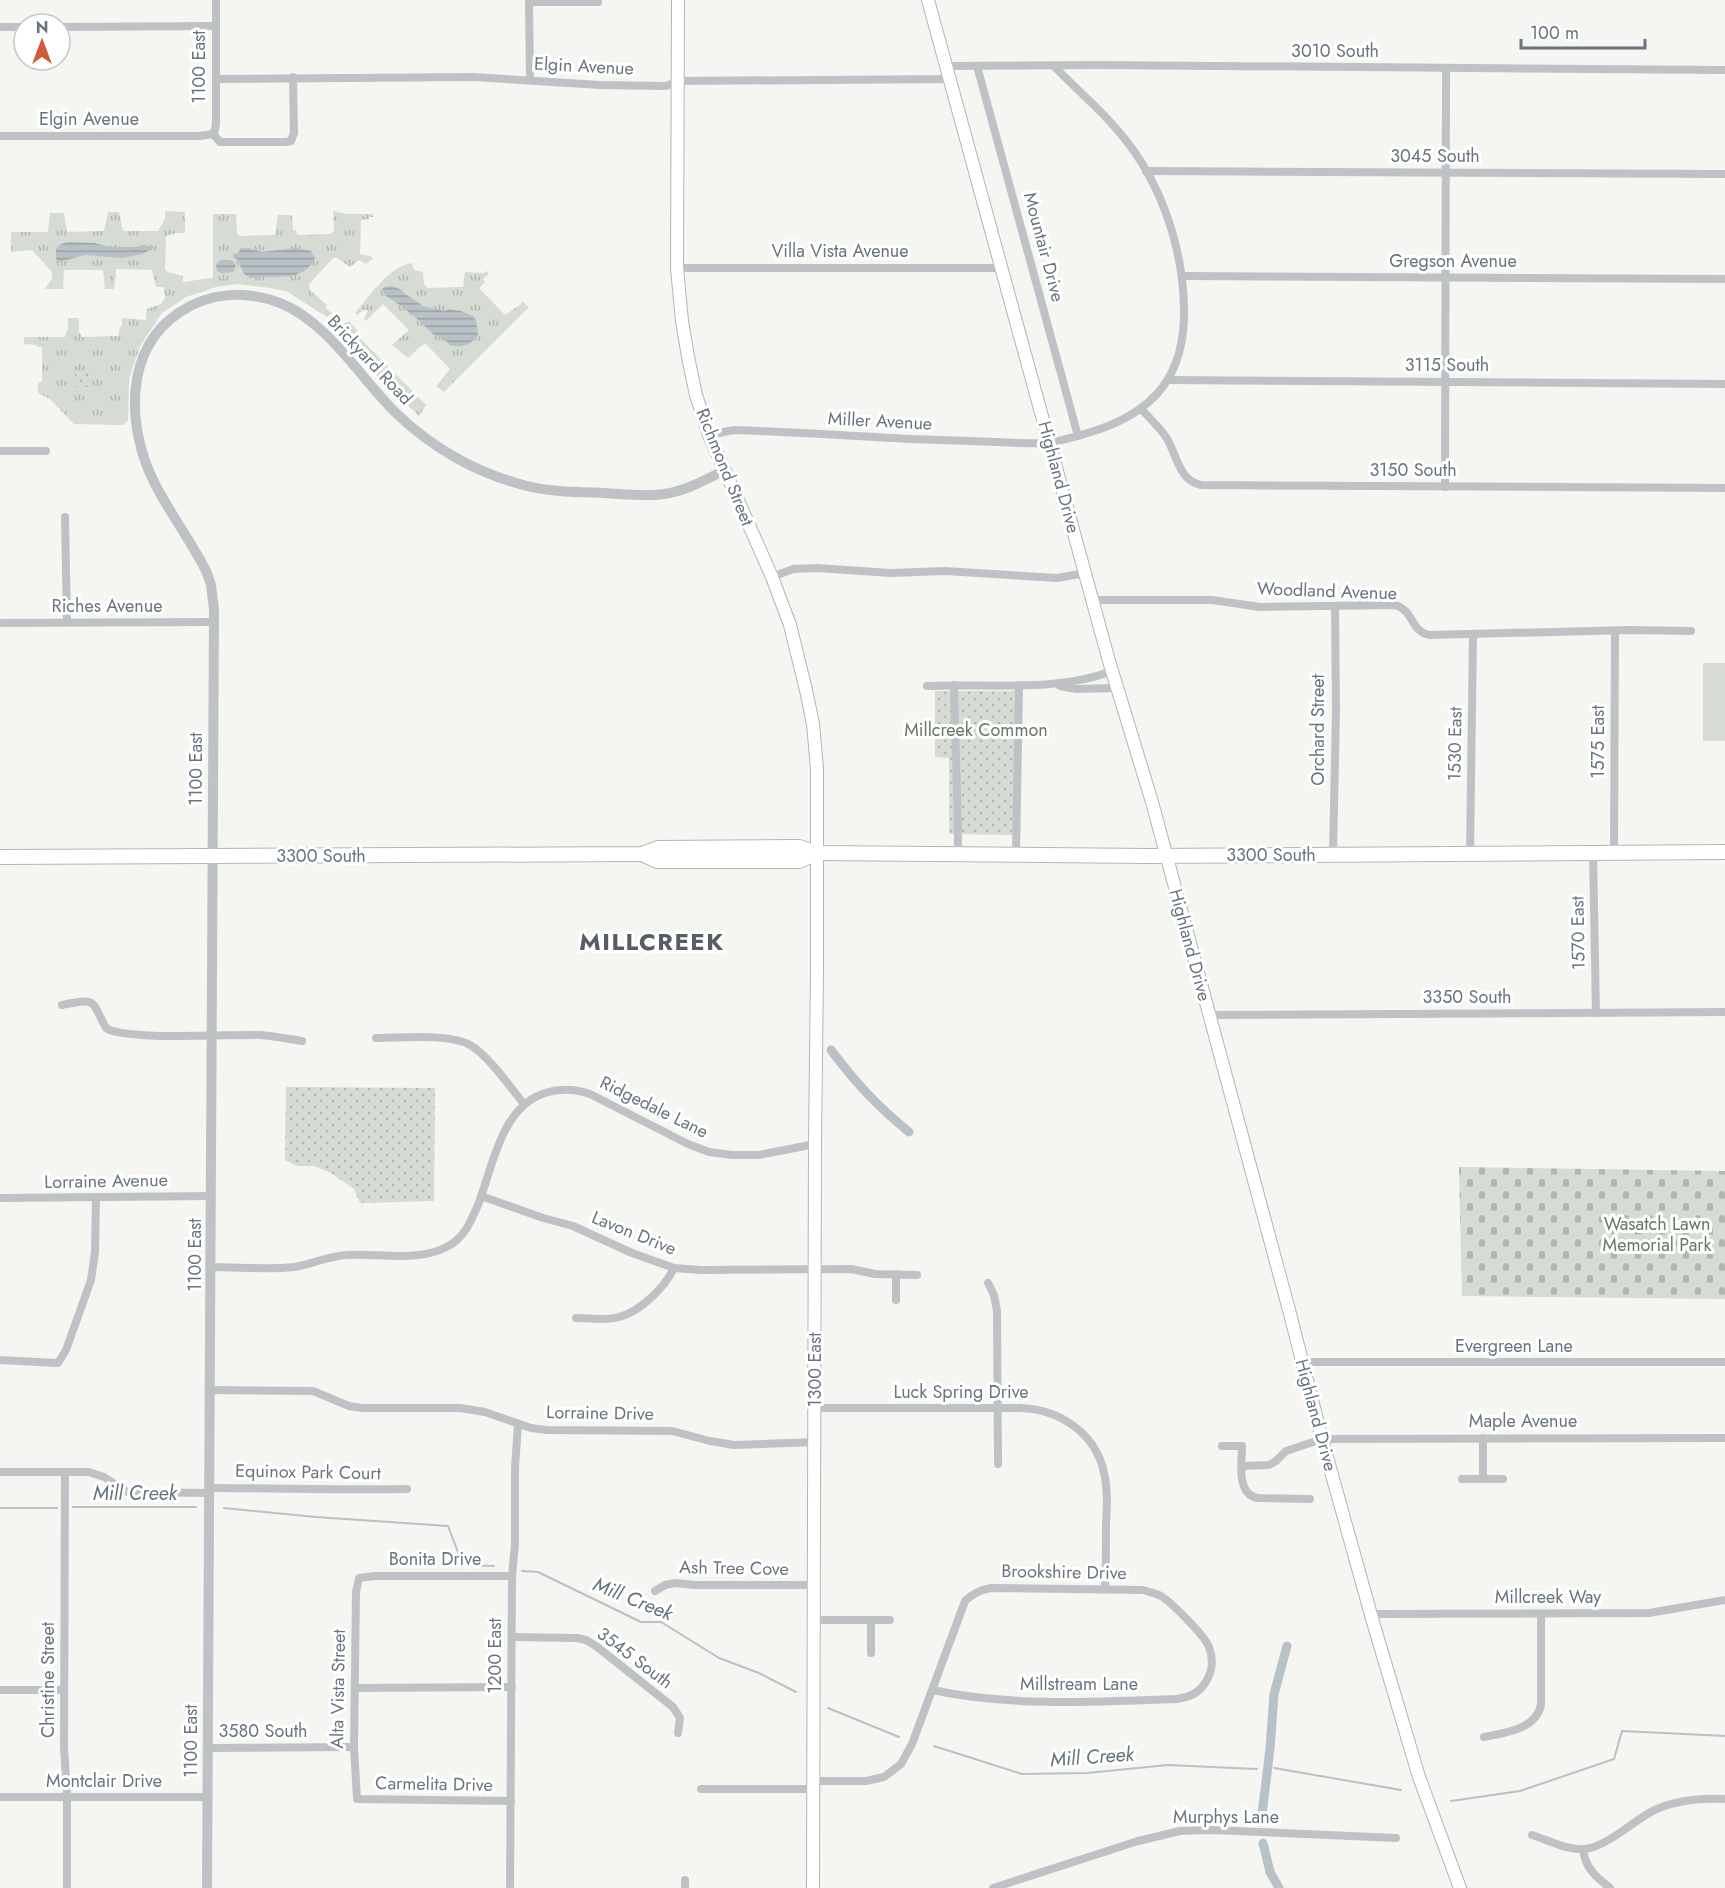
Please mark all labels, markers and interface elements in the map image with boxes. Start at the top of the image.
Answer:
north arrow [12,12,72,72]
scale bar [1521,12,1646,50]
text: N [36,16,48,39]
text: 100 m [1530,20,1579,46]
street label: 1100 East [186,30,212,104]
street label: 3010 South [1291,38,1379,64]
street label: Elgin Avenue [533,50,635,82]
street label: Elgin Avenue [39,106,139,132]
street label: 3045 South [1390,143,1480,169]
street label: Mountair Drive [1017,189,1071,305]
street label: Villa Vista Avenue [771,238,909,264]
street label: Gregson Avenue [1389,248,1517,274]
street label: Brickyard Road [321,309,419,411]
street label: 3115 South [1405,352,1489,378]
street label: Richmond Street [690,404,761,530]
street label: Miller Avenue [827,405,933,437]
street label: Highland Drive [1032,418,1086,536]
street label: 3150 South [1369,457,1457,483]
street label: Woodland Avenue [1256,576,1398,606]
street label: Riches Avenue [52,593,162,619]
street label: Orchard Street [1305,674,1331,786]
street label: 1575 East [1585,705,1611,779]
street label: 1530 East [1441,706,1469,781]
park label: Millcreek Common [904,717,1048,743]
street label: 1100 East [183,732,209,806]
street label: 3300 South [1226,842,1316,868]
street label: 3300 South [276,843,366,869]
street label: Highland Drive [1163,886,1217,1004]
street label: 1570 East [1564,895,1592,970]
district label: MILLCREEK [579,924,725,959]
street label: 3350 South [1423,984,1511,1010]
street label: Ridgedale Lane [595,1070,713,1144]
street label: Lorraine Avenue [44,1167,168,1195]
street label: Lavon Drive [588,1204,680,1262]
park label: Wasatch Lawn Memorial Park [1603,1211,1711,1258]
street label: 1100 East [182,1218,208,1292]
street label: 1300 East [802,1332,828,1408]
street label: Evergreen Lane [1455,1333,1573,1359]
street label: Highland Drive [1289,1356,1343,1474]
street label: Luck Spring Drive [893,1379,1029,1405]
street label: Lorraine Drive [546,1399,654,1427]
street label: Maple Avenue [1469,1408,1577,1434]
street label: Equinox Park Court [235,1458,382,1486]
water label: Mill Creek [93,1479,178,1508]
street label: Bonita Drive [389,1546,481,1572]
street label: Ash Tree Cove [679,1554,789,1582]
street label: Brookshire Drive [1001,1558,1127,1586]
water label: Mill Creek [589,1570,679,1629]
street label: Millcreek Way [1495,1584,1601,1610]
street label: 1200 East [482,1618,508,1694]
street label: Christine Street [35,1621,61,1738]
street label: 3545 South [592,1621,678,1695]
street label: Alta Vista Street [324,1628,352,1749]
street label: Millstream Lane [1020,1671,1138,1697]
street label: 1100 East [178,1704,204,1778]
street label: 3580 South [219,1718,307,1744]
water label: Mill Creek [1049,1740,1136,1774]
street label: Montclair Drive [46,1768,162,1794]
street label: Carmelita Drive [375,1770,493,1798]
street label: Murphys Lane [1173,1804,1279,1830]

